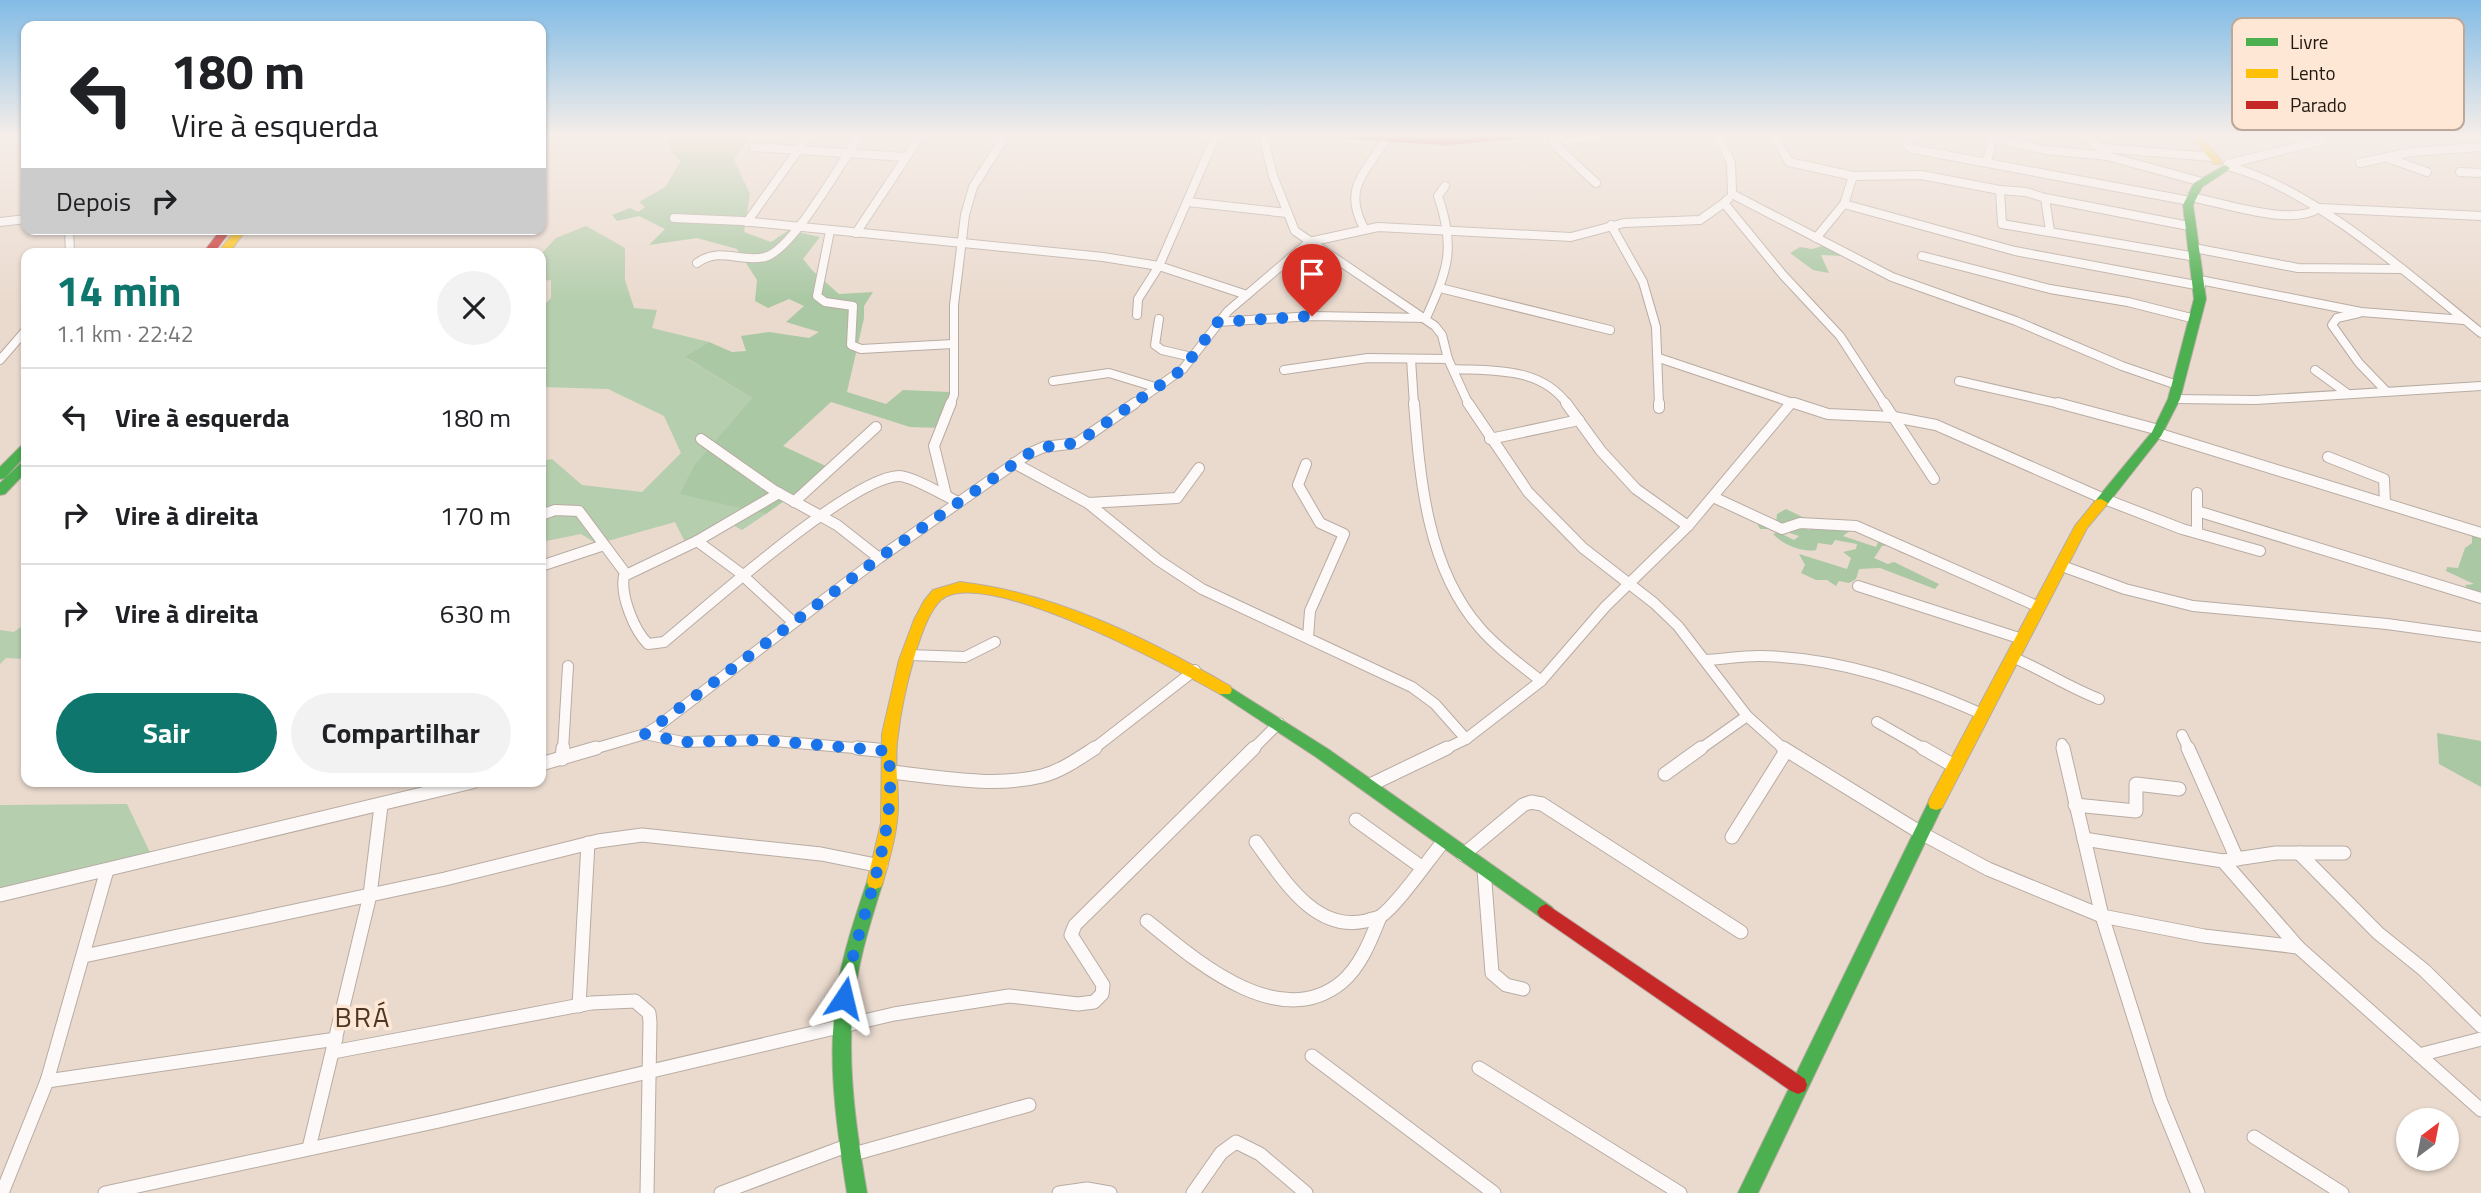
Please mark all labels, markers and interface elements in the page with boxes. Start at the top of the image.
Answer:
legend [2232,18,2464,130]
text: Livre [2290,27,2328,56]
text: 180 m [171,33,305,108]
icon: left [56,49,147,140]
text: Lento [2290,58,2335,87]
text: Parado [2290,90,2347,119]
text: Vire à esquerda [171,101,378,149]
text: Depois [56,182,131,221]
icon: right [145,182,183,220]
pin [1282,244,1342,316]
icon: arrive [1293,255,1331,293]
text: 14 min [56,258,182,322]
button: close [437,271,511,345]
text: 1.1 km · 22:42 [56,316,194,351]
icon: left [56,398,94,436]
text: Vire à esquerda [115,398,290,437]
text: 180 m [440,398,511,437]
icon: right [56,496,94,534]
text: Vire à direita [115,496,258,535]
text: 170 m [440,496,511,535]
icon: right [56,594,94,632]
text: Vire à direita [115,594,258,633]
text: 630 m [440,594,511,633]
button: Sair [56,693,277,773]
button: Compartilhar [291,693,511,773]
position arrow [807,961,881,1035]
district label: BRÁ [335,995,392,1038]
north arrow [2396,1108,2459,1171]
map controls [2396,1108,2459,1171]

